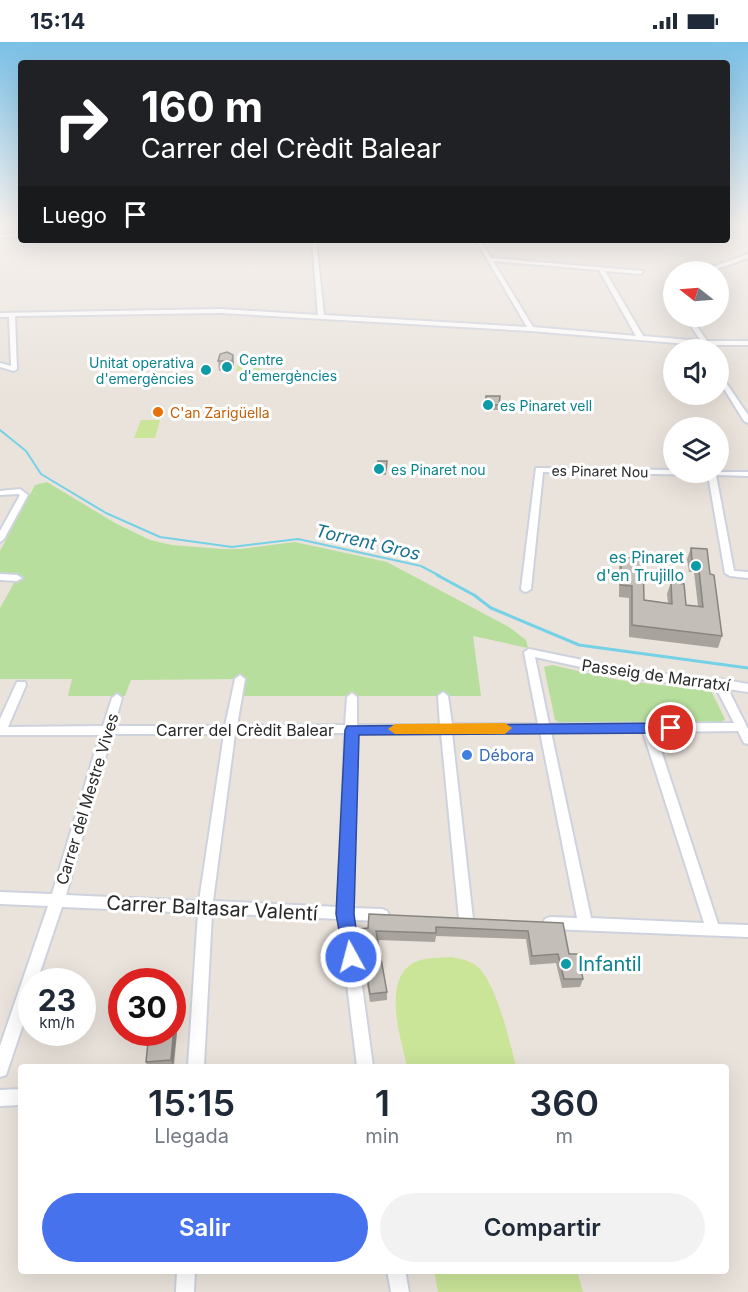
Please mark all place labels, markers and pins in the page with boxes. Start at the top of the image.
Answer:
place label: Centre d'emergències [239,351,337,384]
place label: Unitat operativa d'emergències [89,354,194,387]
marker: Centre d'emergències [220,360,234,374]
marker: Unitat operativa d'emergències [199,363,213,377]
place label: es Pinaret vell [500,397,592,414]
marker: es Pinaret vell [481,398,495,412]
place label: C'an Zarigüella [170,404,270,421]
marker: C'an Zarigüella [151,405,165,419]
place label: es Pinaret nou [391,461,486,478]
marker: es Pinaret nou [372,462,386,476]
place label: es Pinaret d'en Trujillo [596,547,684,585]
marker: es Pinaret d'en Trujillo [689,559,703,573]
pin [645,702,696,753]
place label: Débora [479,745,534,765]
marker: Débora [460,748,474,762]
place label: Infantil [578,952,642,976]
marker: Infantil [559,957,573,971]

